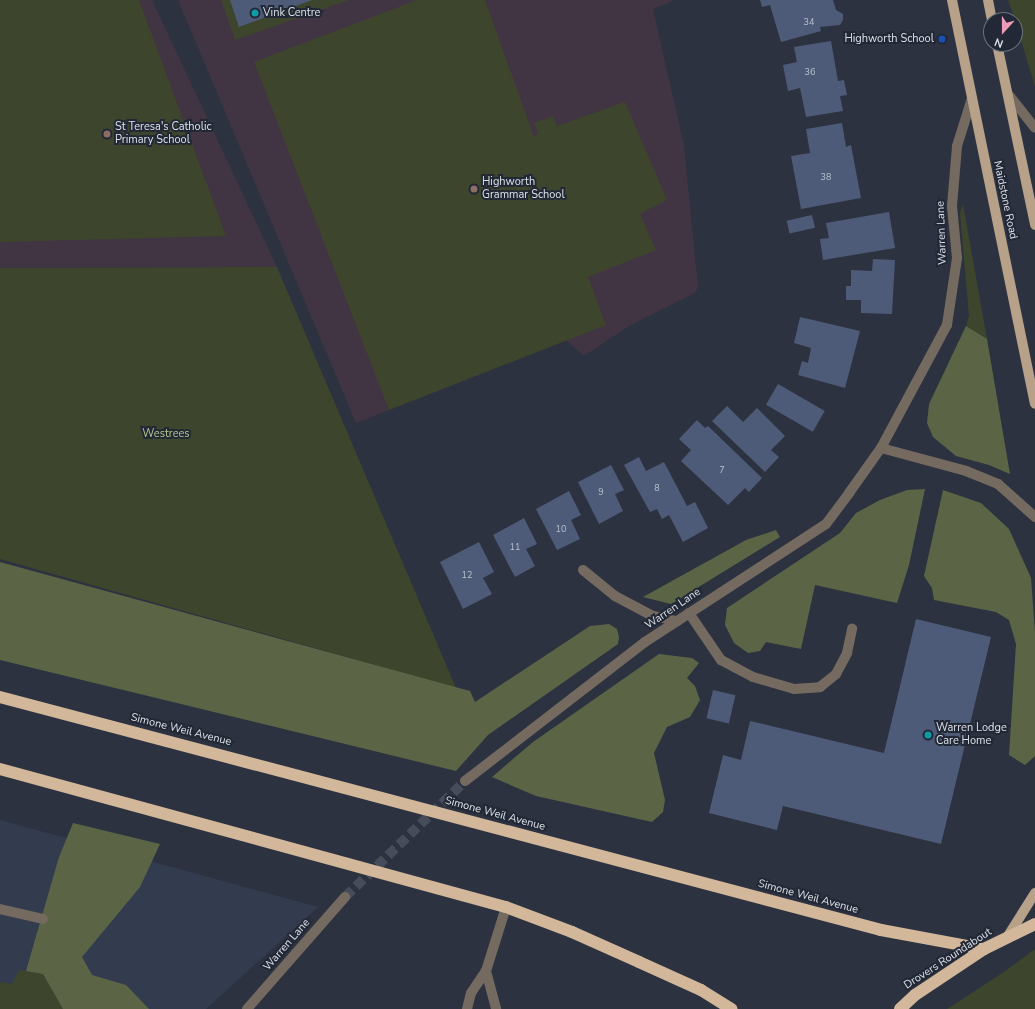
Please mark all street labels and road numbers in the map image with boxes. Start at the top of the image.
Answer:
street label: Maidstone Road [990,160,1020,240]
street label: Warren Lane [934,201,950,265]
street label: Warren Lane [643,586,703,632]
street label: Simone Weil Avenue [129,711,233,749]
street label: Simone Weil Avenue [443,794,547,834]
street label: Simone Weil Avenue [756,877,860,917]
street label: Warren Lane [261,917,313,973]
street label: Drovers Roundabout [902,926,994,992]

